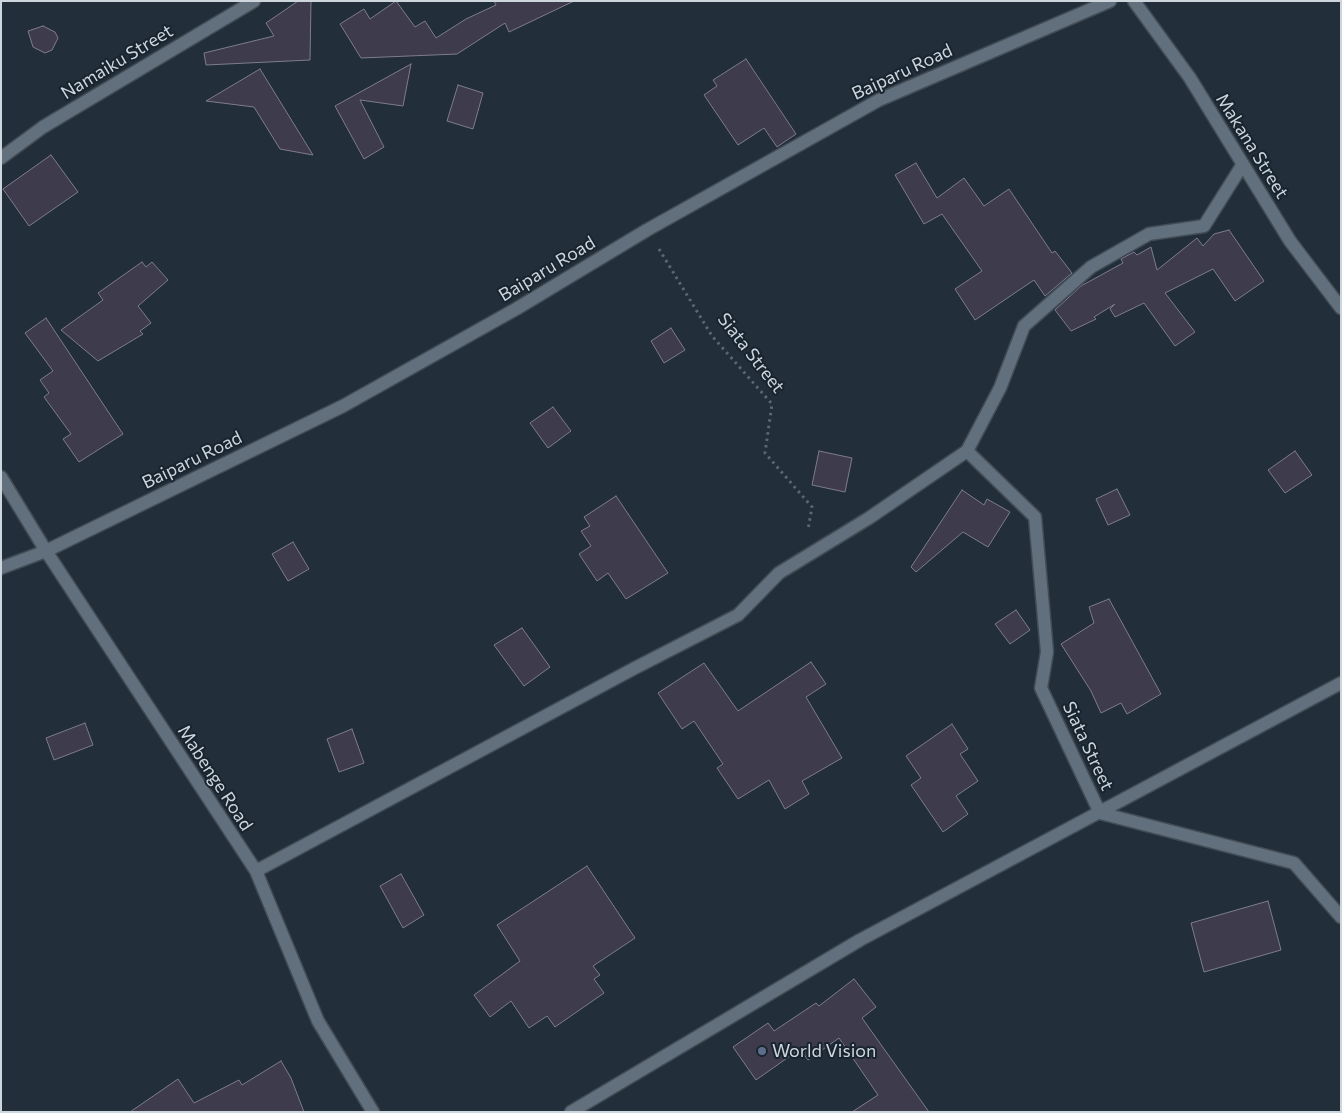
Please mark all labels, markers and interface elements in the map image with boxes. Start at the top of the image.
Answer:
street label: Namaiku Street [57,20,177,104]
street label: Baiparu Road [848,39,956,105]
street label: Makana Street [1211,90,1293,202]
street label: Baiparu Road [495,232,599,306]
street label: Siata Street [713,309,789,397]
street label: Baiparu Road [139,427,245,493]
street label: Siata Street [1058,698,1118,794]
street label: Mabenge Road [173,721,257,835]
place label: World Vision [772,1040,876,1062]
marker: World Vision [756,1045,768,1057]

